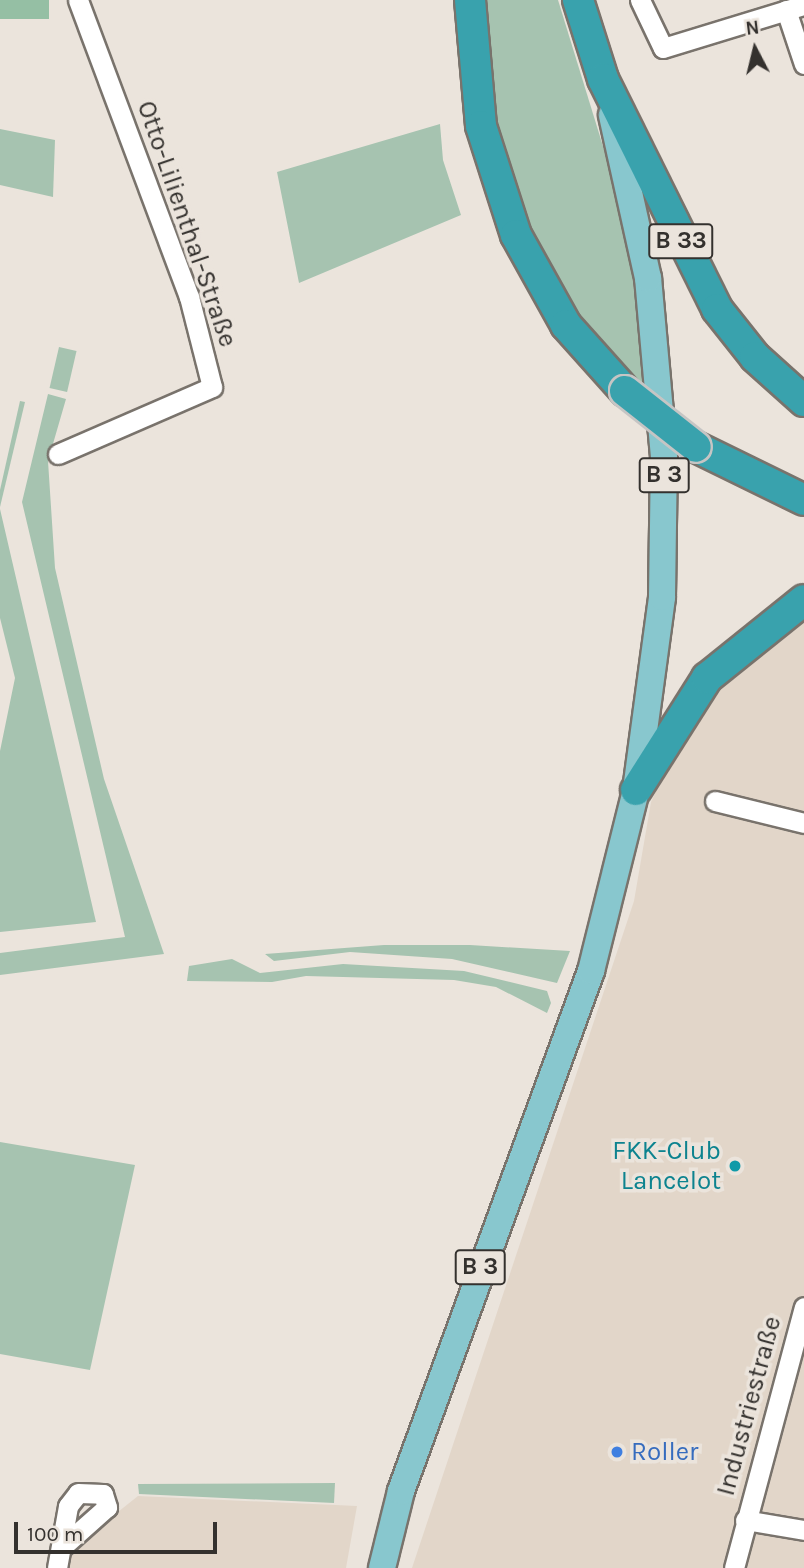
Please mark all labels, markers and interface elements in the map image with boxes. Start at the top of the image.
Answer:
north arrow [720,14,790,84]
text: N [744,16,761,40]
street label: Otto-Lilienthal-Straße [130,97,244,351]
road number: B 33 [648,221,714,262]
road number: B 3 [638,454,690,496]
place label: FKK-Club Lancelot [612,1135,721,1196]
marker: FKK-Club Lancelot [727,1158,743,1174]
road number: B 3 [454,1246,506,1288]
street label: Industriestraße [710,1313,788,1499]
place label: Roller [631,1436,698,1468]
marker: Roller [609,1444,625,1460]
scale bar [18,1508,220,1552]
text: 100 m [27,1522,84,1546]

